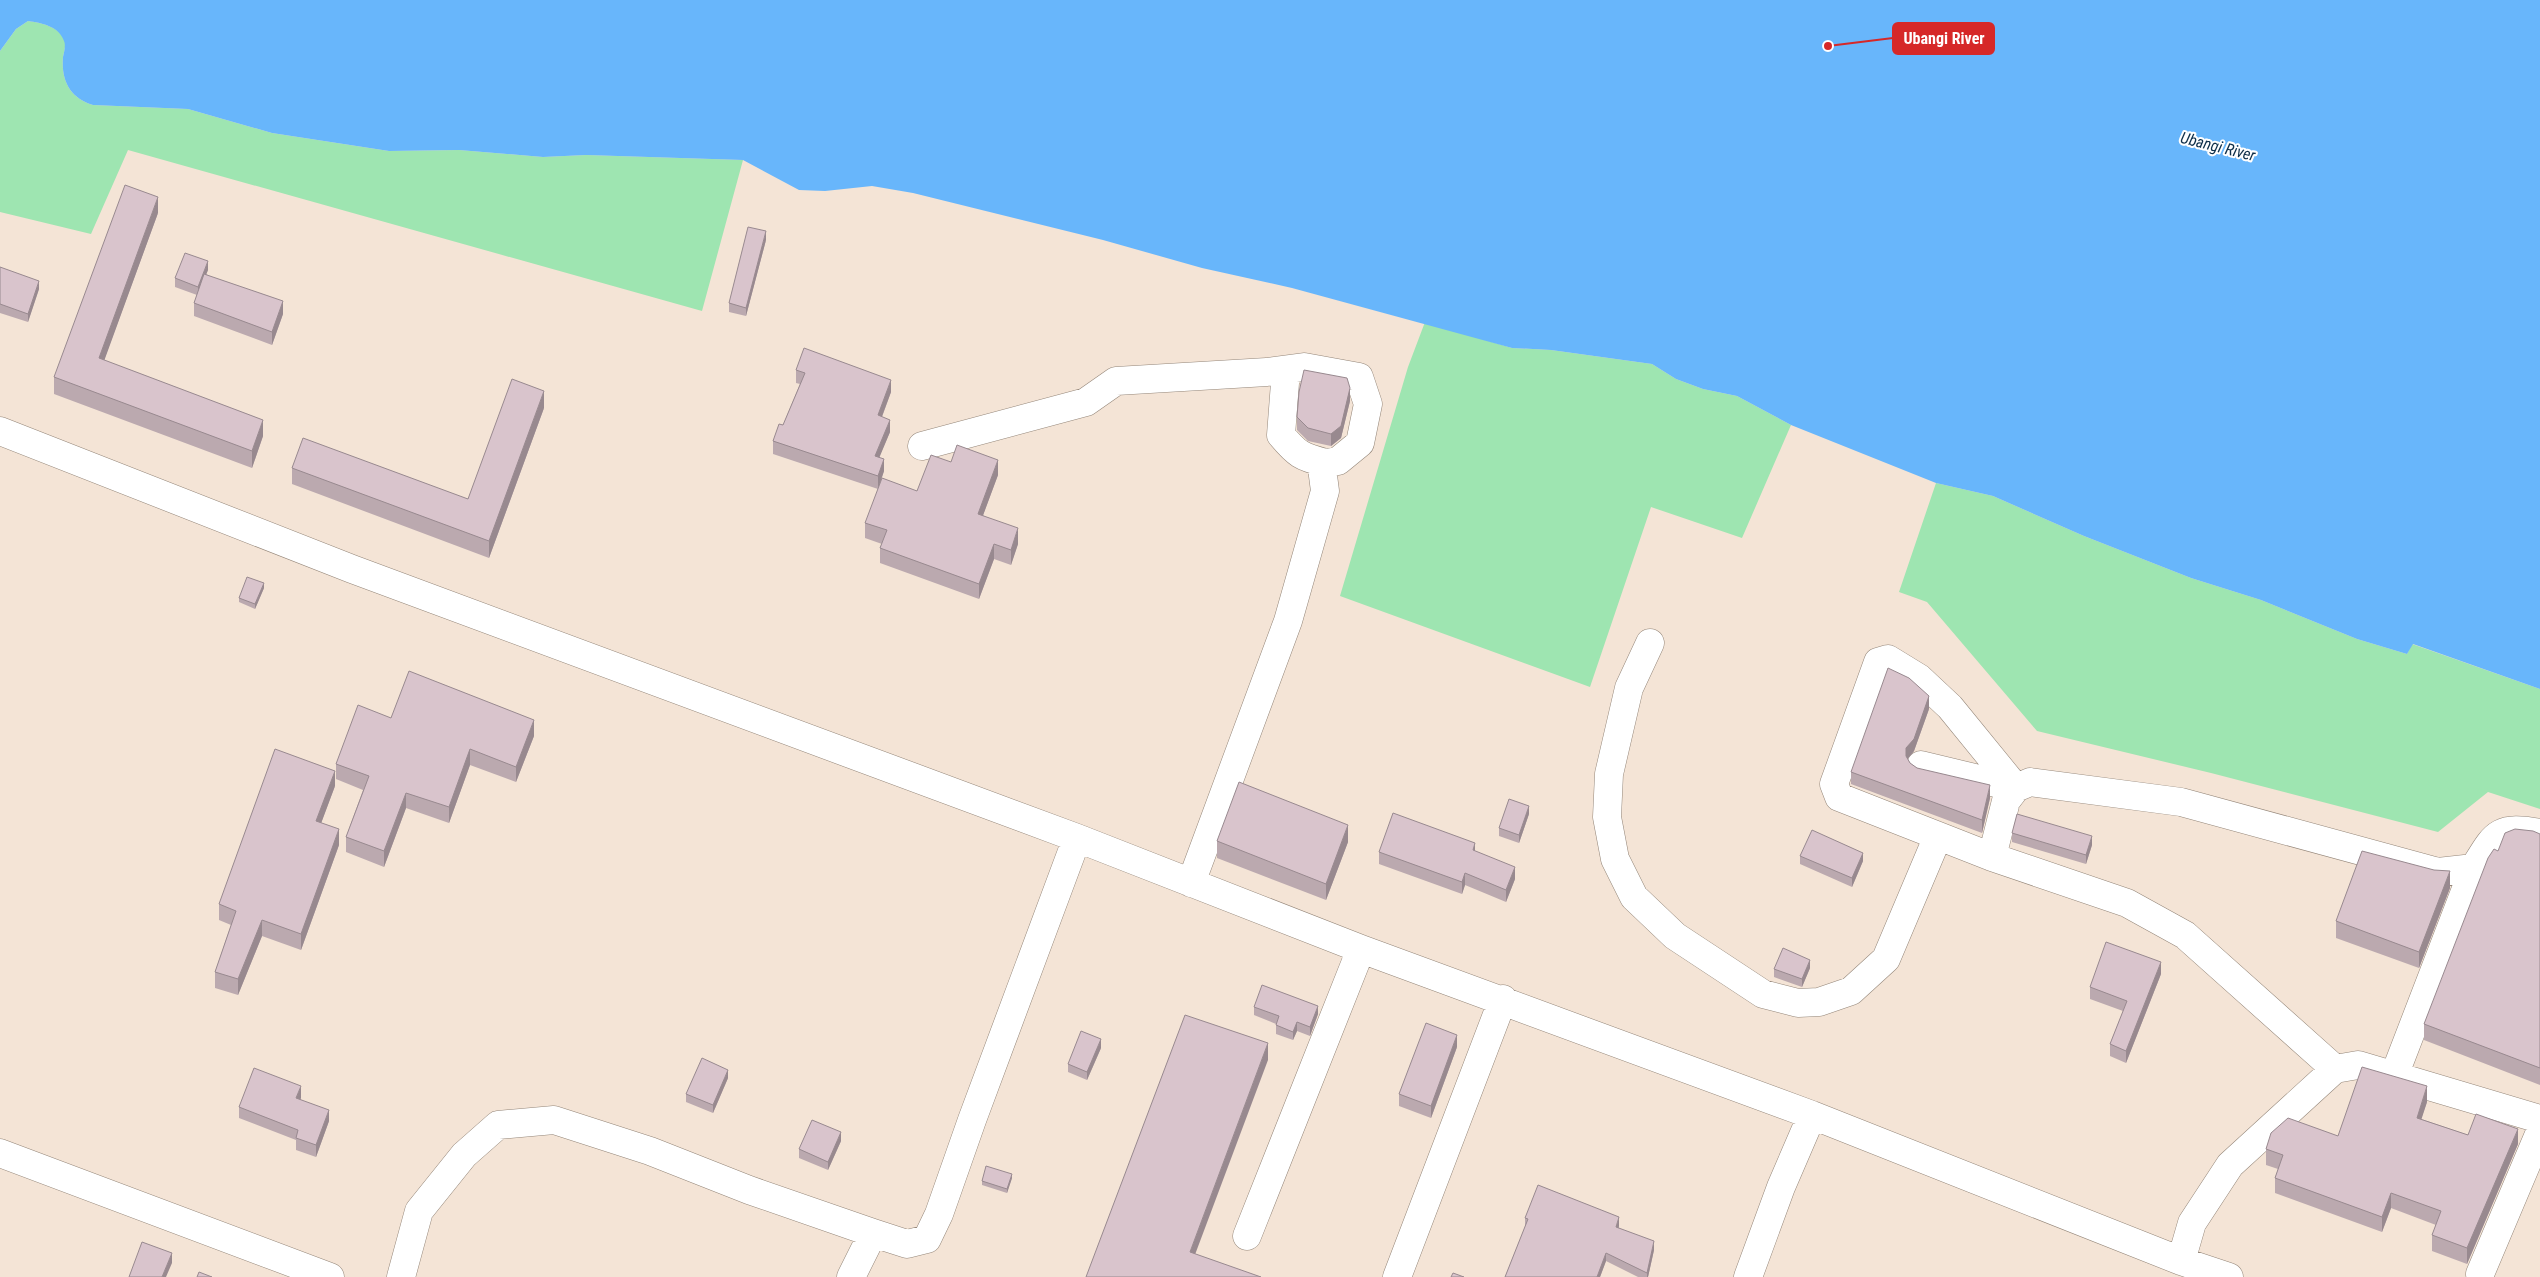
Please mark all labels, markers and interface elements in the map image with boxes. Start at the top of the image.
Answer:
callout: Ubangi River [1893,23,1994,54]
text: Ubangi River [1903,29,1985,48]
water label: Ubangi River [2178,128,2259,165]

